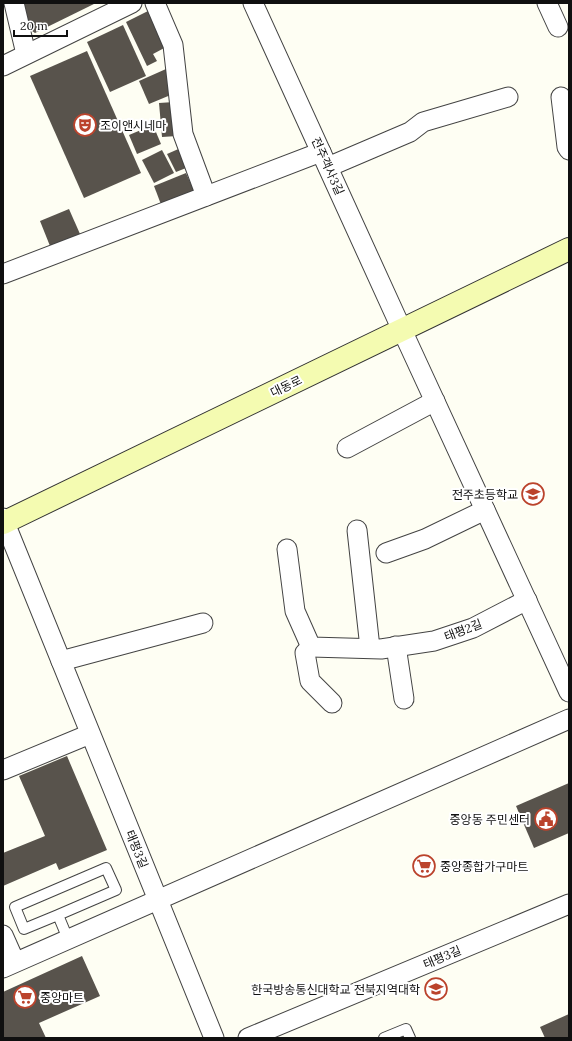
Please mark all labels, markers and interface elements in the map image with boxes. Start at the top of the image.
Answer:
scale bar [14,12,67,38]
text: 20 m [20,18,48,33]
theatre icon: 조이앤시네마 [72,112,98,138]
place label: 조이앤시네마 [100,118,166,133]
street label: 전주객사3길 [309,135,347,197]
street label: 대동로 [268,372,304,400]
school or university icon: 전주초등학교 [520,481,546,507]
place label: 전주초등학교 [452,487,518,502]
street label: 태평2길 [442,616,484,644]
public building icon: 중앙동 주민센터 [533,806,559,832]
place label: 중앙동 주민센터 [450,812,530,827]
street label: 태평3길 [123,828,151,870]
supermarket icon: 중앙종합가구마트 [411,853,437,879]
place label: 중앙종합가구마트 [440,859,528,874]
street label: 태평3길 [421,942,463,972]
school or university icon: 한국방송통신대학교 전북지역대학 [423,976,449,1002]
place label: 한국방송통신대학교 전북지역대학 [251,982,420,997]
supermarket icon: 중앙마트 [12,984,38,1010]
place label: 중앙마트 [40,990,84,1005]

